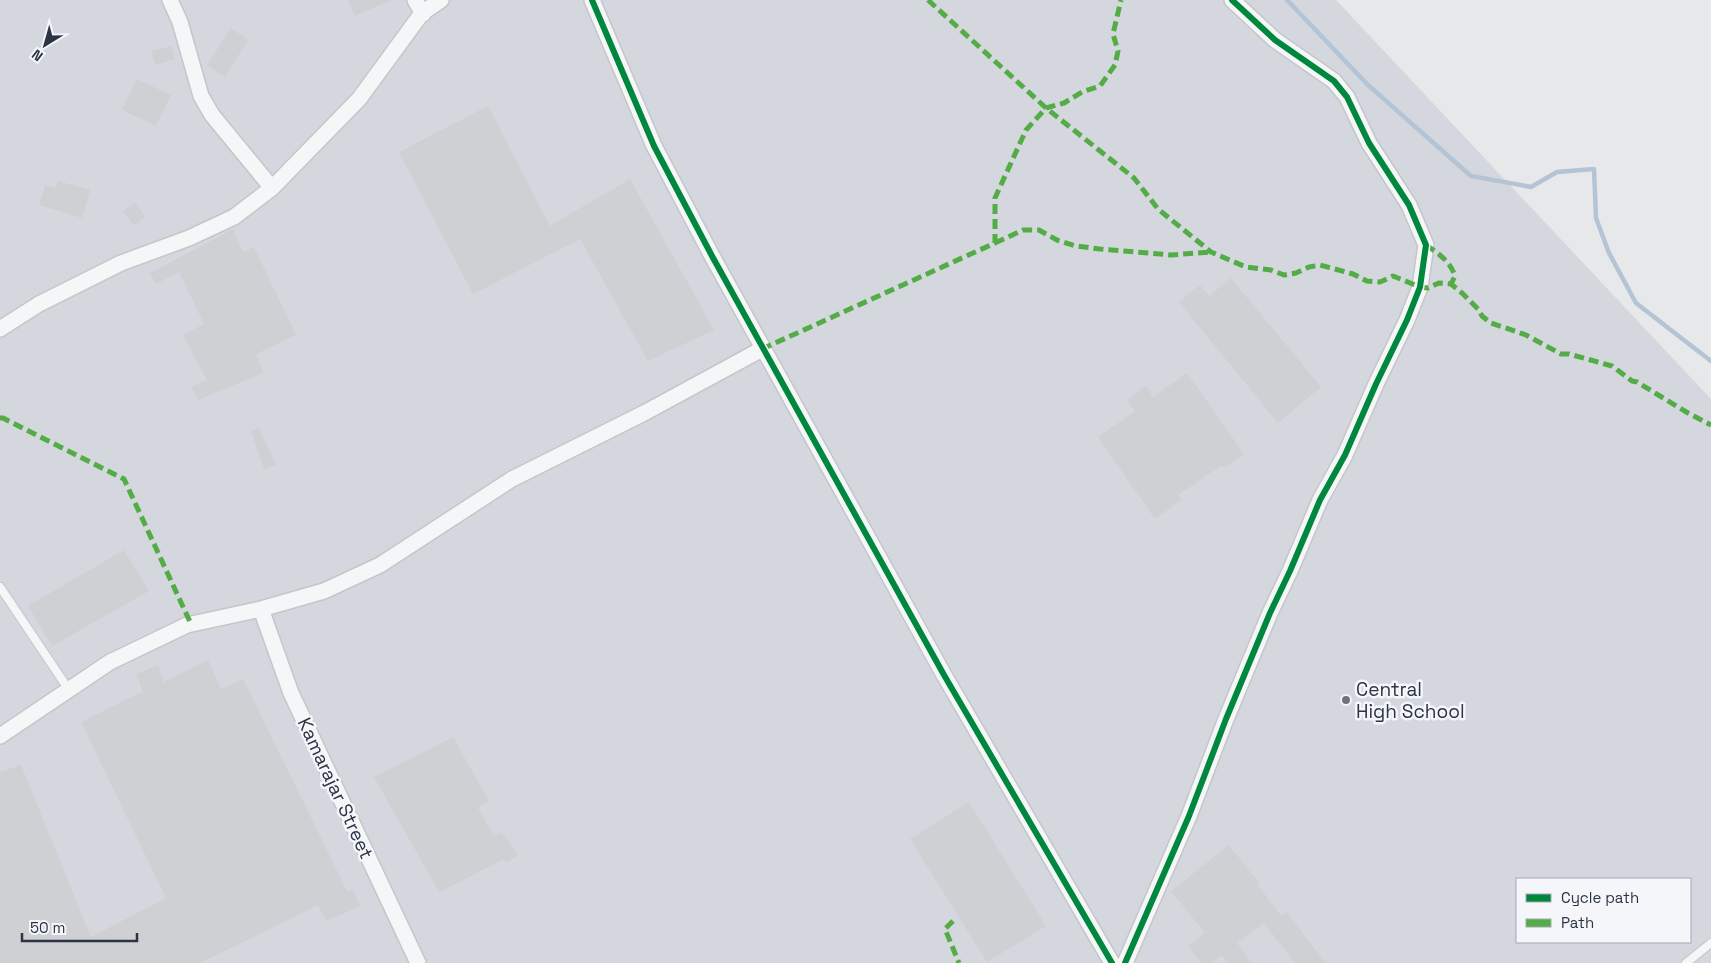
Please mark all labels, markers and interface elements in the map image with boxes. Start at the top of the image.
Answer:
north arrow [20,20,70,70]
text: N [28,45,46,65]
place label: Central High School [1356,677,1465,724]
marker: Central High School [1340,694,1352,706]
street label: Kamarajar Street [292,713,379,863]
legend [1516,878,1691,943]
text: Cycle path [1561,888,1639,907]
scale bar [22,910,138,942]
text: Path [1561,913,1594,932]
text: 50 m [30,918,65,937]

